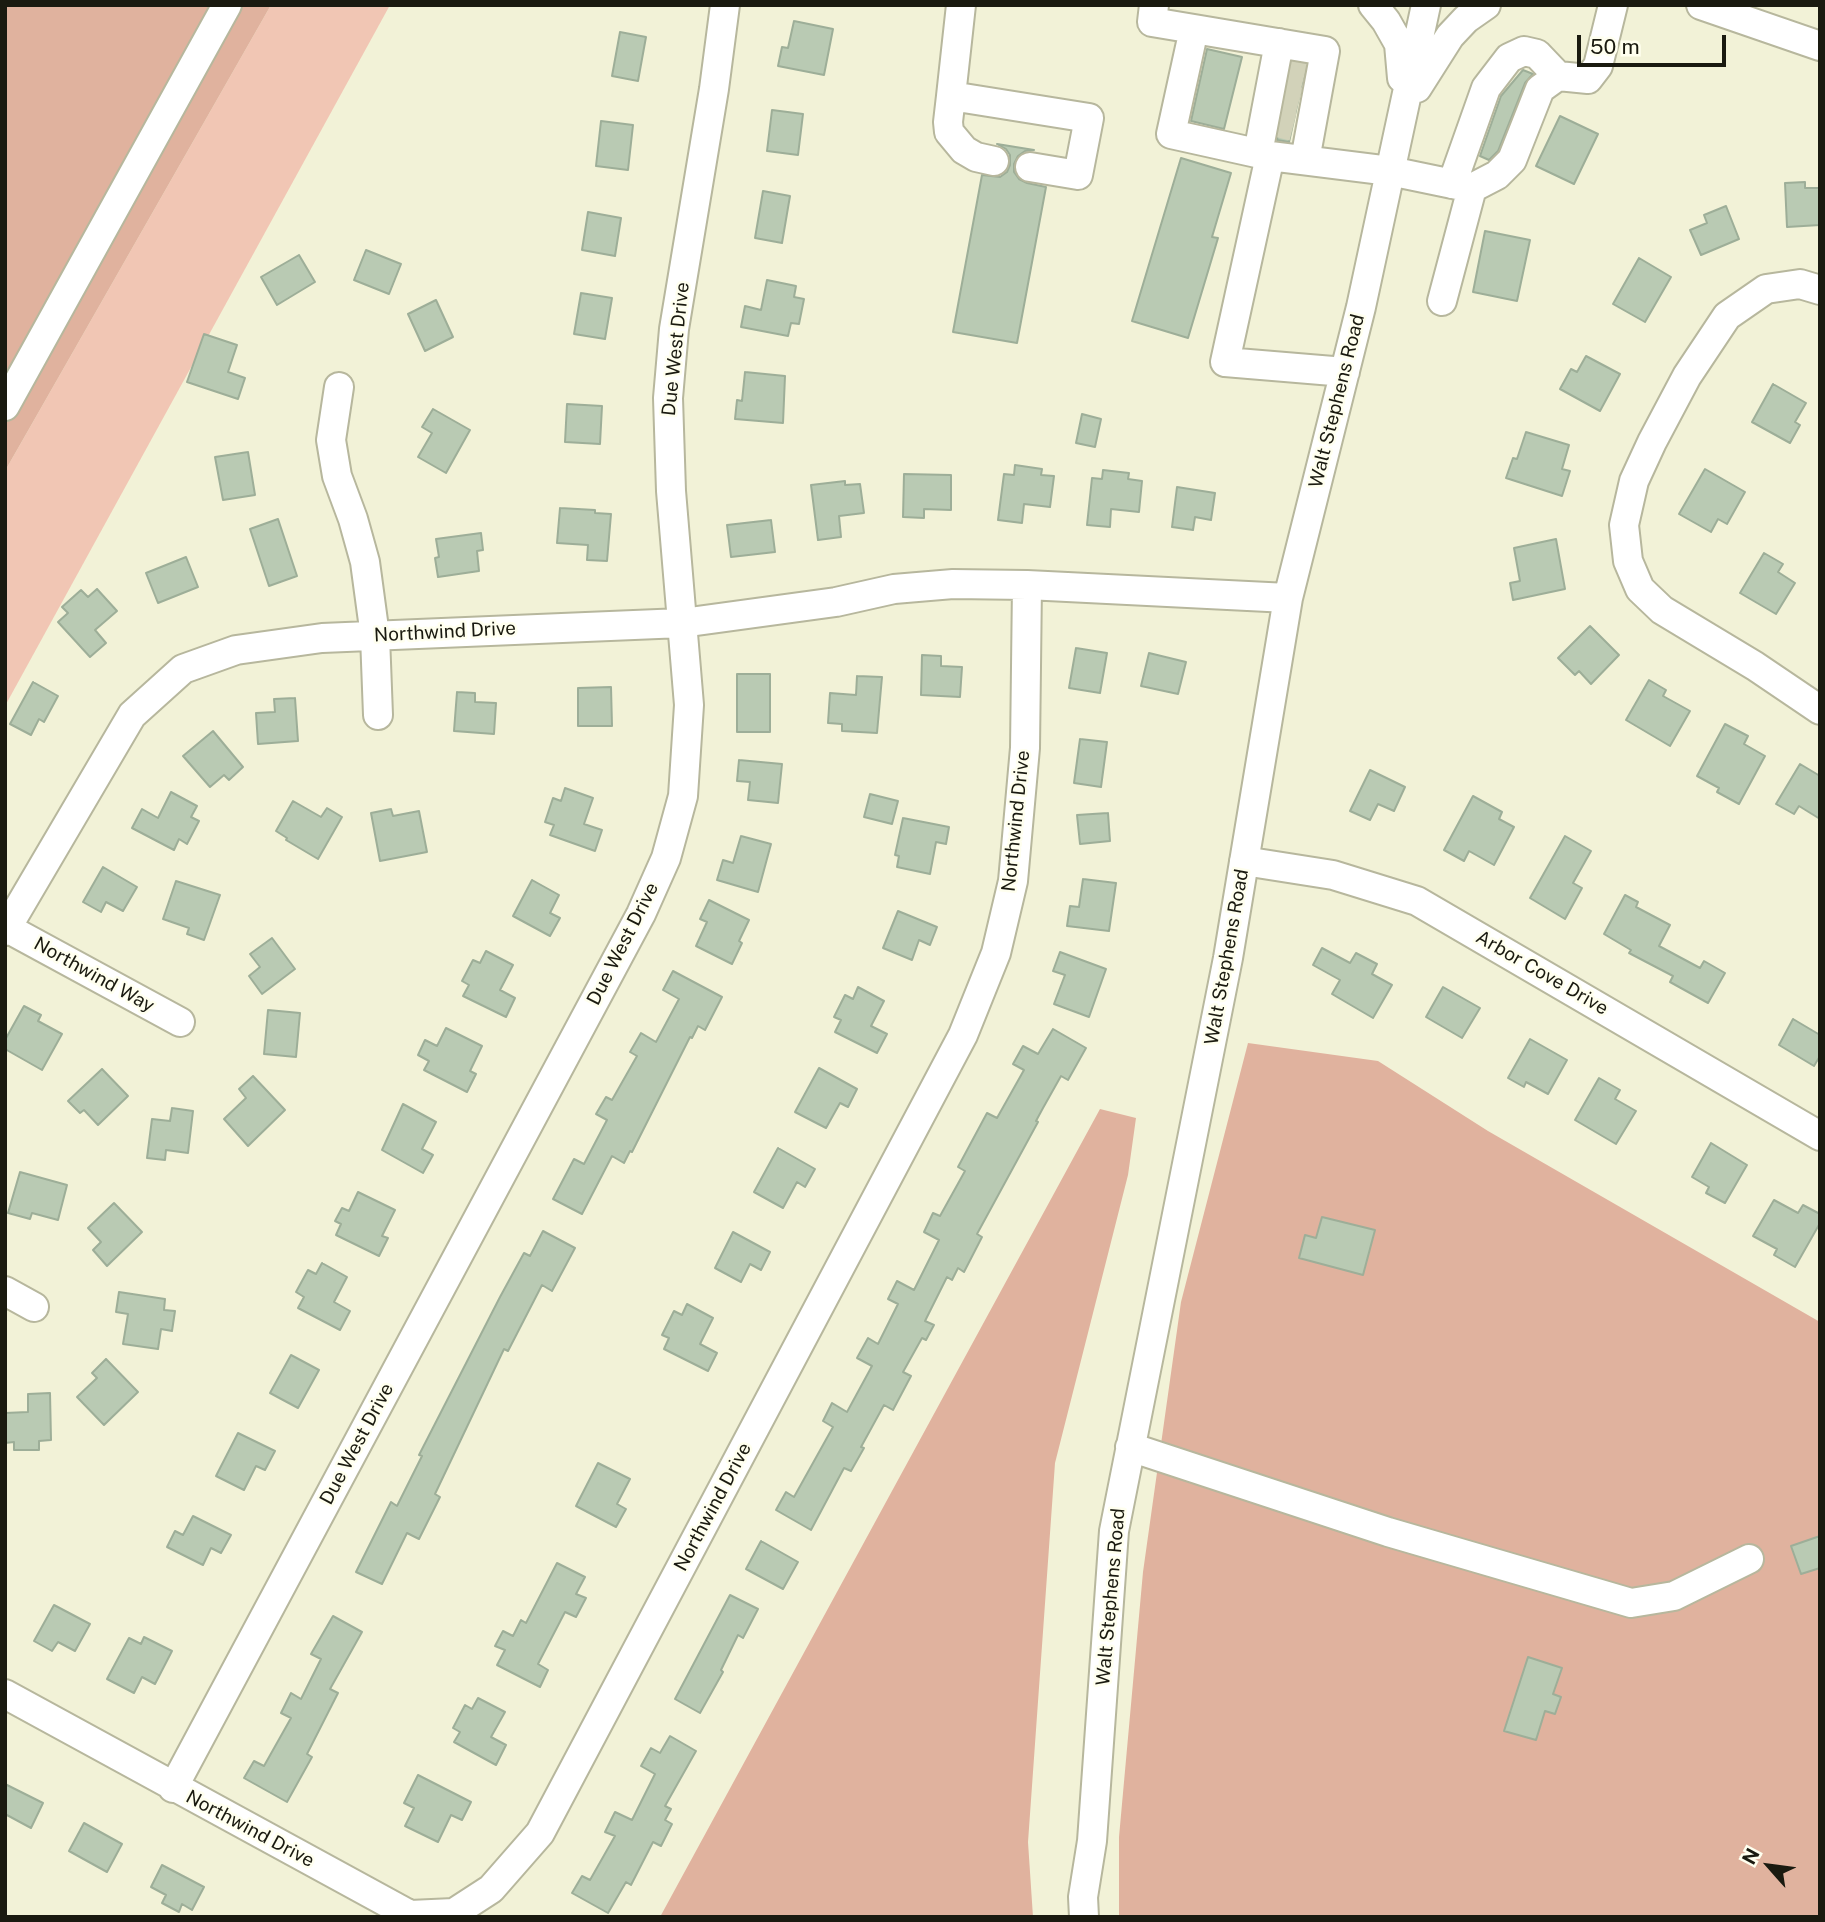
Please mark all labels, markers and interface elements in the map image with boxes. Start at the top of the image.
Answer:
scale bar [1580,21,1729,65]
text: 50 m [1590,34,1640,59]
street label: Due West Drive [658,281,694,417]
street label: Walt Stephens Road [1304,312,1370,490]
street label: Northwind Drive [373,617,517,647]
street label: Northwind Drive [997,749,1035,893]
street label: Walt Stephens Road [1200,867,1254,1047]
street label: Due West Drive [582,879,664,1009]
street label: Arbor Cove Drive [1472,926,1612,1020]
street label: Northwind Way [30,932,158,1018]
street label: Due West Drive [315,1379,399,1509]
street label: Northwind Drive [670,1439,756,1575]
street label: Walt Stephens Road [1092,1507,1130,1687]
street label: Northwind Drive [182,1786,318,1872]
north arrow [1734,1831,1804,1901]
text: N [1737,1844,1764,1868]

